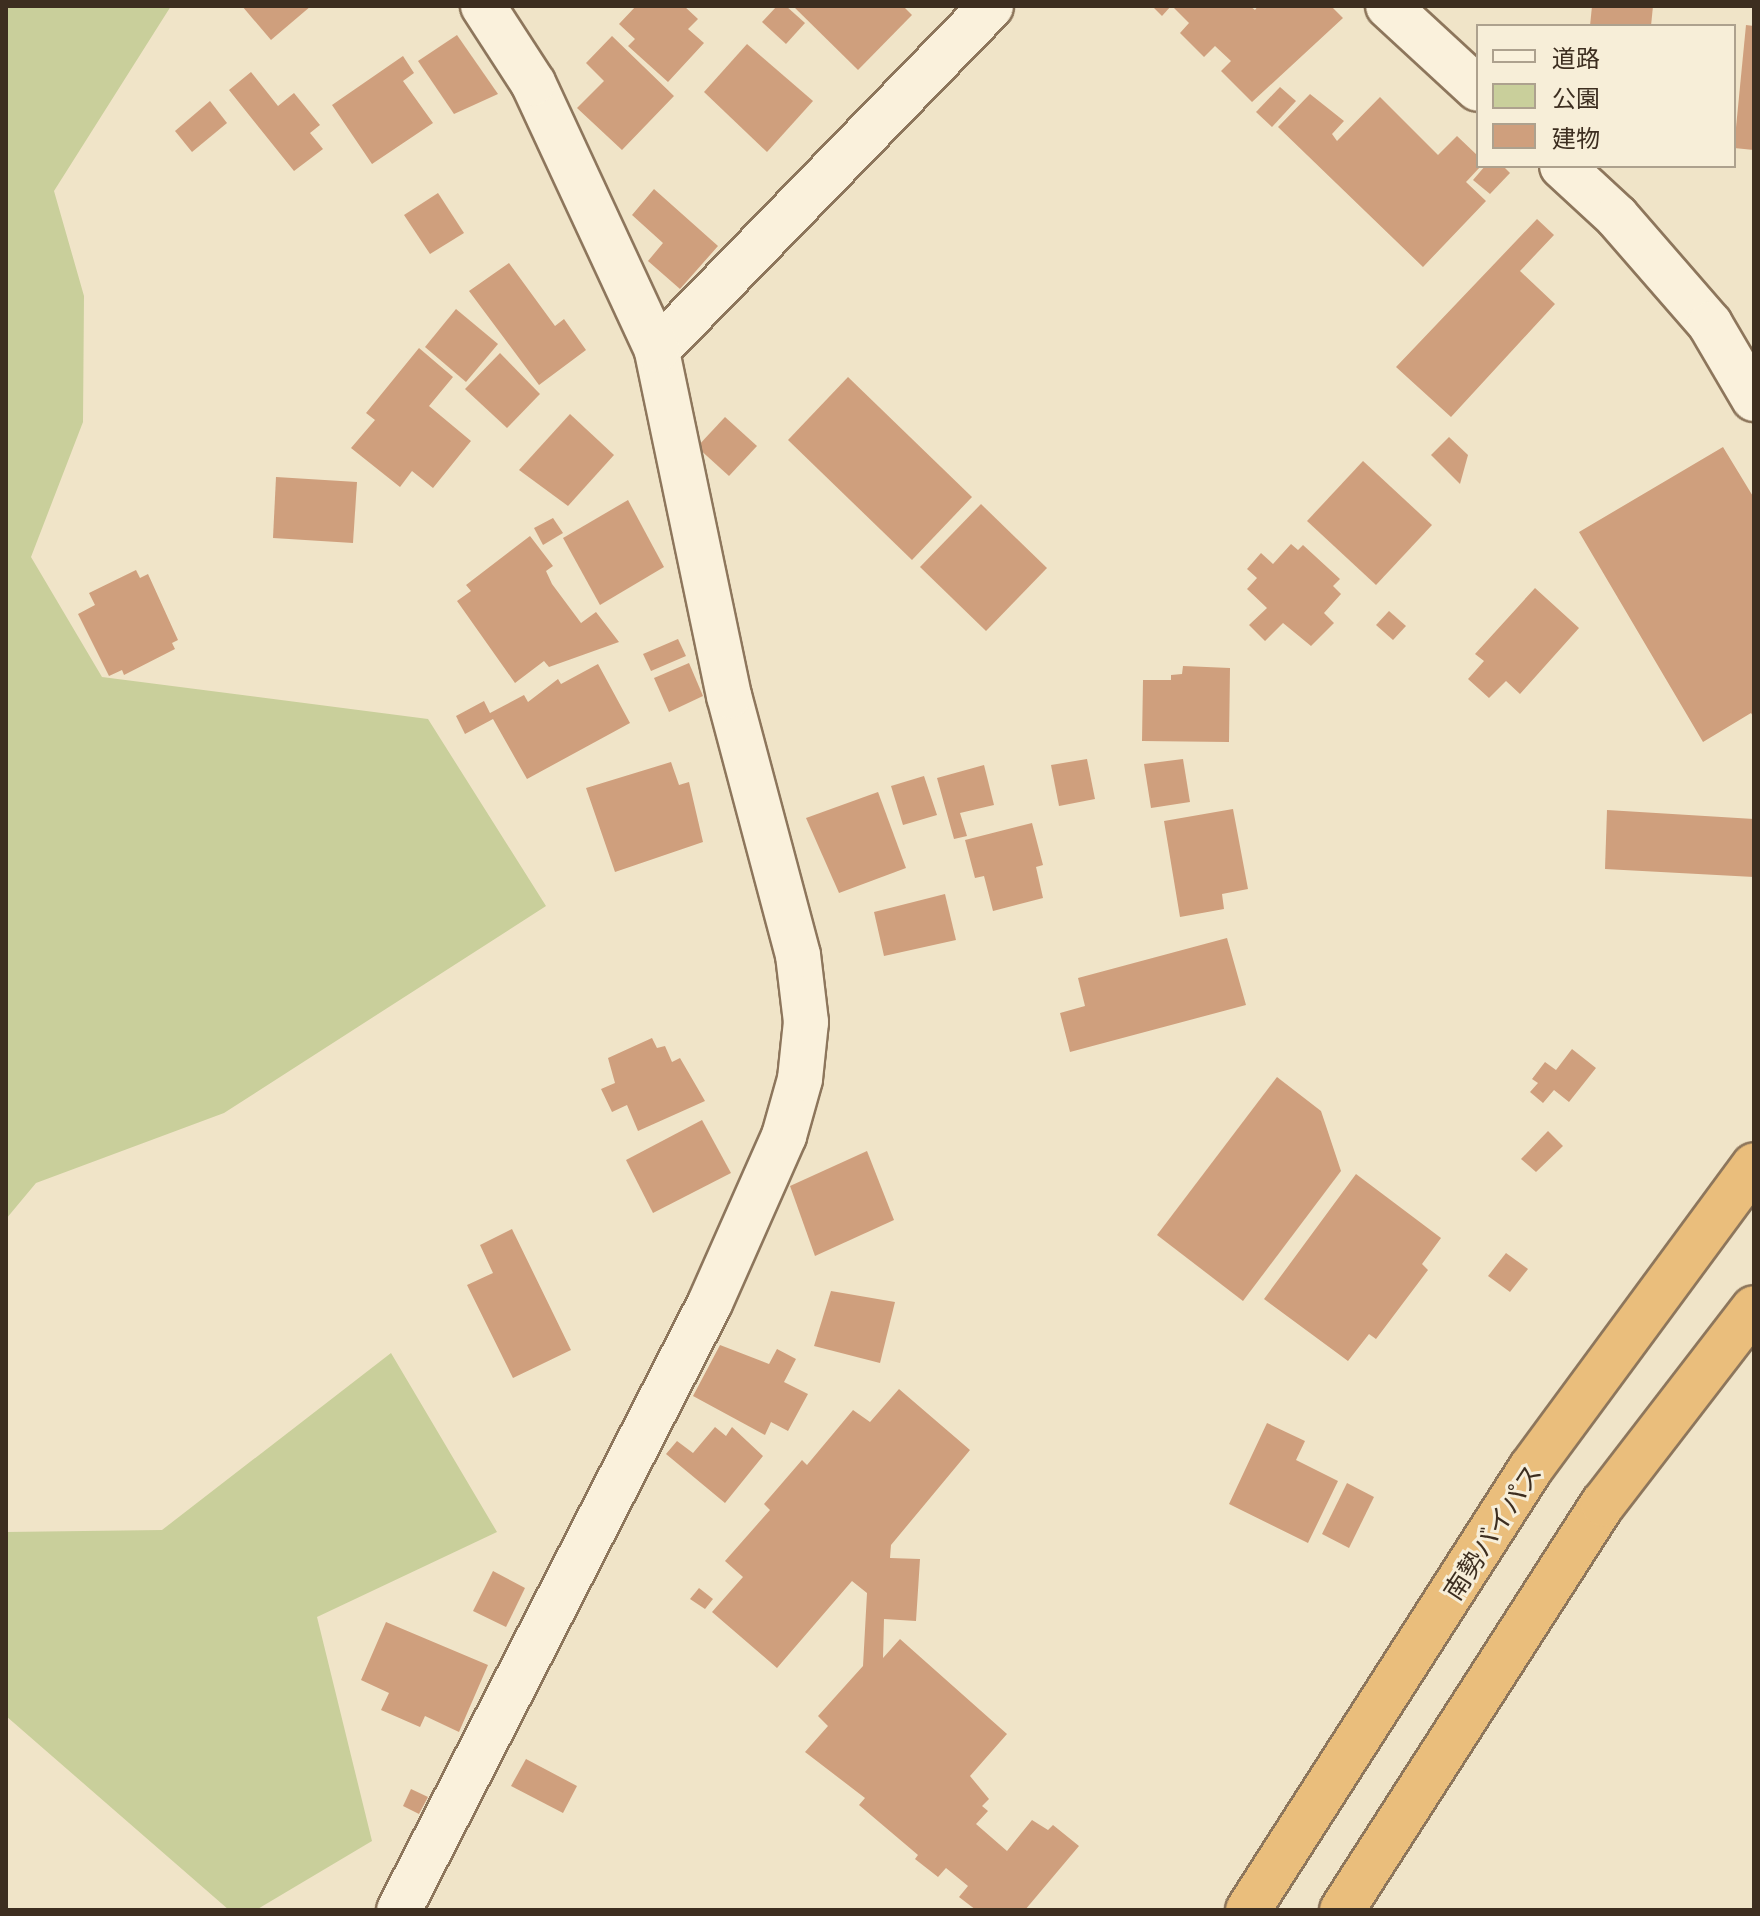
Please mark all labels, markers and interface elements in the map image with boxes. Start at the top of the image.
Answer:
legend [1476,24,1736,168]
text: 道路 [1552,39,1600,74]
text: 公園 [1552,79,1600,114]
text: 建物 [1552,119,1600,154]
street label: 南勢バイパス [1435,1457,1547,1605]

